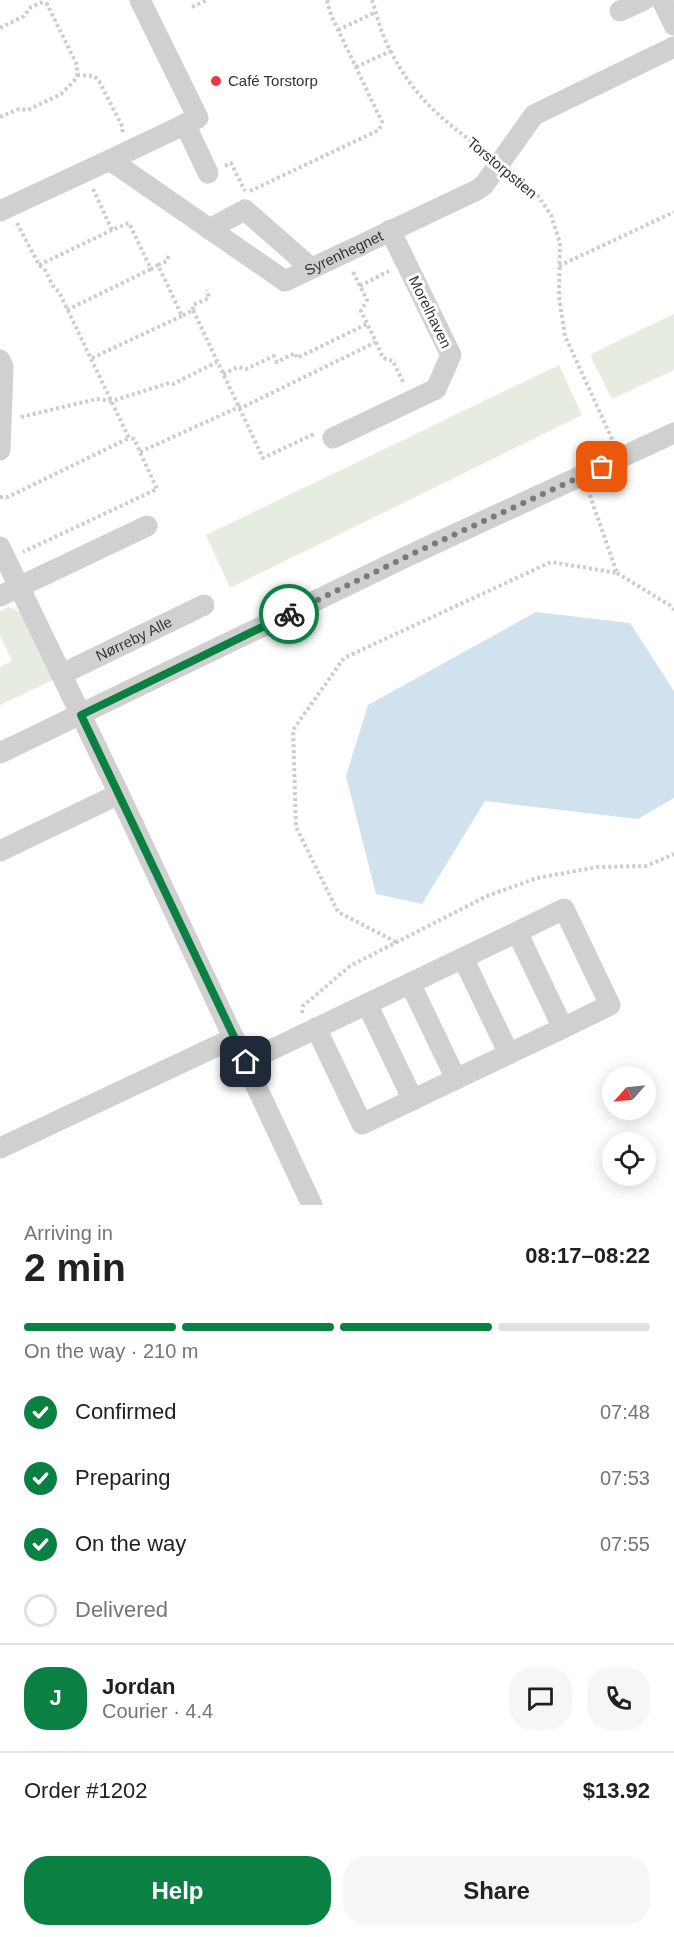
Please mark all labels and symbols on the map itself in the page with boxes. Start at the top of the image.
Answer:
place label: Café Torstorp [228,72,318,89]
marker: Café Torstorp [209,74,223,88]
street label: Torstorpstien [464,134,541,202]
street label: Syrenhegnet [301,226,386,279]
street label: Morelhaven [406,273,455,351]
pin [576,441,627,492]
courier [259,584,319,644]
street label: Nørreby Alle [93,613,175,664]
pin [220,1036,271,1087]
north arrow [602,1066,656,1120]

